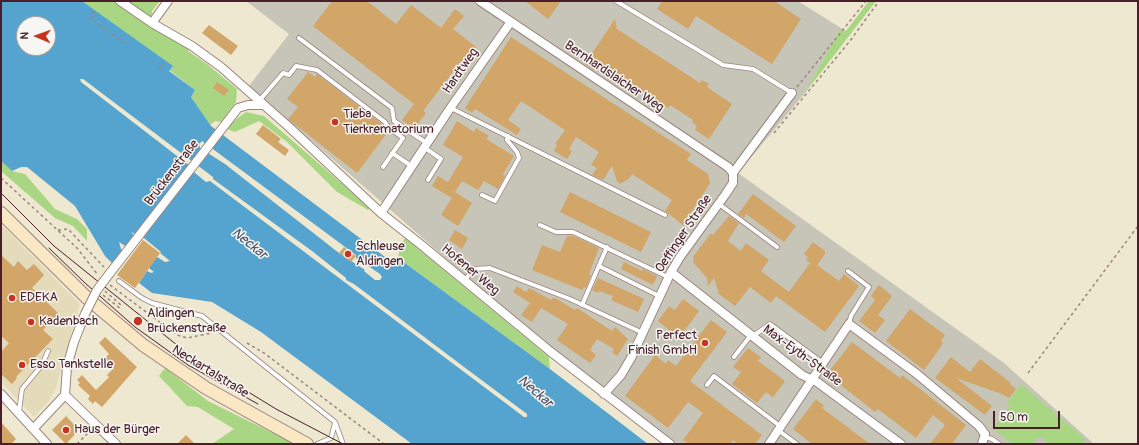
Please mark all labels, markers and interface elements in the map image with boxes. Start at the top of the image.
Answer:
north arrow [16,16,56,56]
text: N [18,32,31,40]
street label: Bernhardslaicher Weg [561,38,667,116]
street label: Hardtweg [440,45,482,97]
place label: Tieba Tierkrematorium [343,107,434,138]
marker: Tieba Tierkrematorium [330,117,340,127]
street label: Brückenstraße [141,137,203,209]
street label: Oeffinger Straße [652,192,716,276]
water label: Neckar [228,225,270,263]
place label: Schleuse Aldingen [356,239,405,270]
street label: Hofener Weg [438,241,502,299]
marker: Schleuse Aldingen [343,249,353,259]
place label: EDEKA [20,290,58,306]
marker: EDEKA [7,293,17,303]
place label: Aldingen Brückenstraße [147,306,226,337]
place label: Kadenbach [39,314,98,330]
marker: Aldingen Brückenstraße [132,315,144,327]
marker: Kadenbach [26,317,36,327]
street label: Max-Eyth-Straße [760,322,844,390]
place label: Perfect Finish GmbH [628,328,697,359]
marker: Perfect Finish GmbH [700,338,710,348]
street label: Neckartalstraße [169,342,251,402]
place label: Esso Tankstelle [30,357,113,373]
marker: Esso Tankstelle [17,360,27,370]
water label: Neckar [514,372,556,412]
scale bar [995,403,1062,429]
text: 50 m [1000,410,1028,425]
place label: Haus der Bürger [74,422,160,438]
marker: Haus der Bürger [61,425,71,435]

